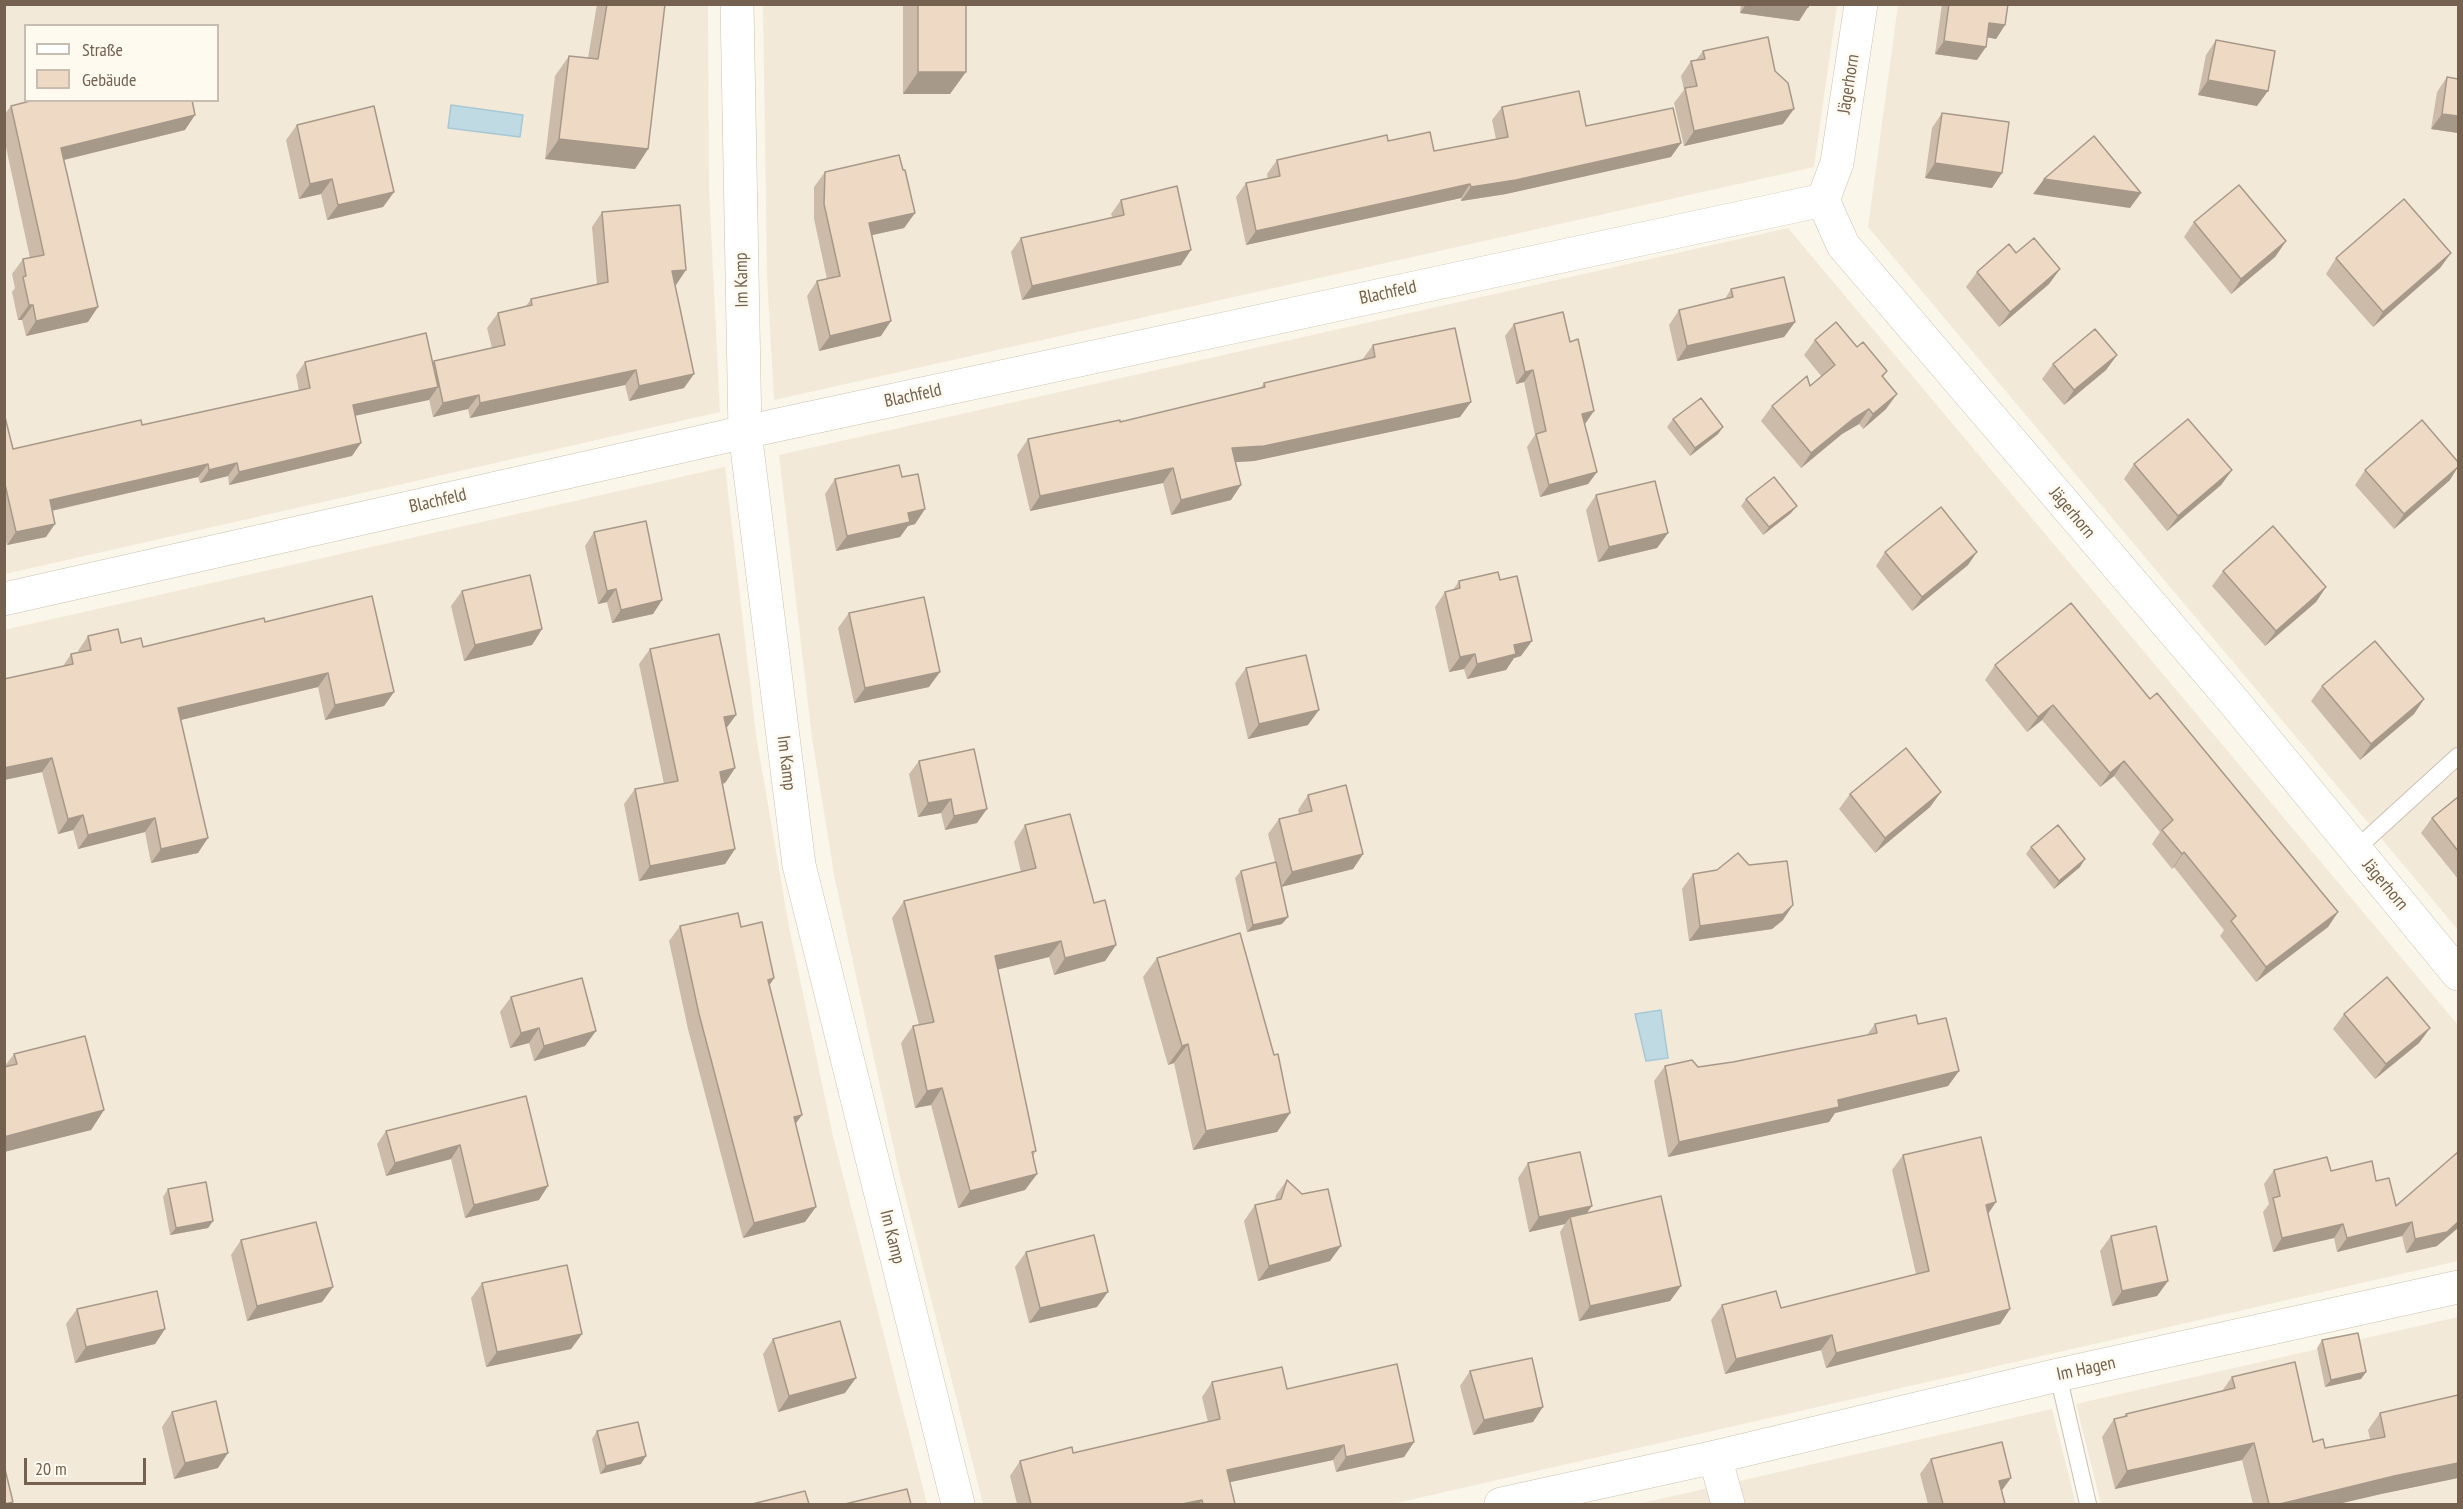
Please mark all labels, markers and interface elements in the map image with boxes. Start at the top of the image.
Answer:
legend [24,24,219,102]
text: Straße [82,38,123,61]
street label: Jägerhorn [1834,53,1864,115]
text: Gebäude [82,68,136,91]
street label: Im Kamp [731,252,753,308]
street label: Blachfeld [1357,276,1419,310]
street label: Blachfeld [882,379,944,413]
street label: Jägerhorn [2044,483,2100,543]
street label: Blachfeld [407,484,469,518]
street label: Im Kamp [772,734,800,792]
street label: Jägerhorn [2357,855,2413,915]
street label: Im Kamp [875,1208,909,1266]
street label: Im Hagen [2055,1352,2117,1386]
scale bar [27,1446,148,1484]
text: 20 m [35,1457,67,1480]

